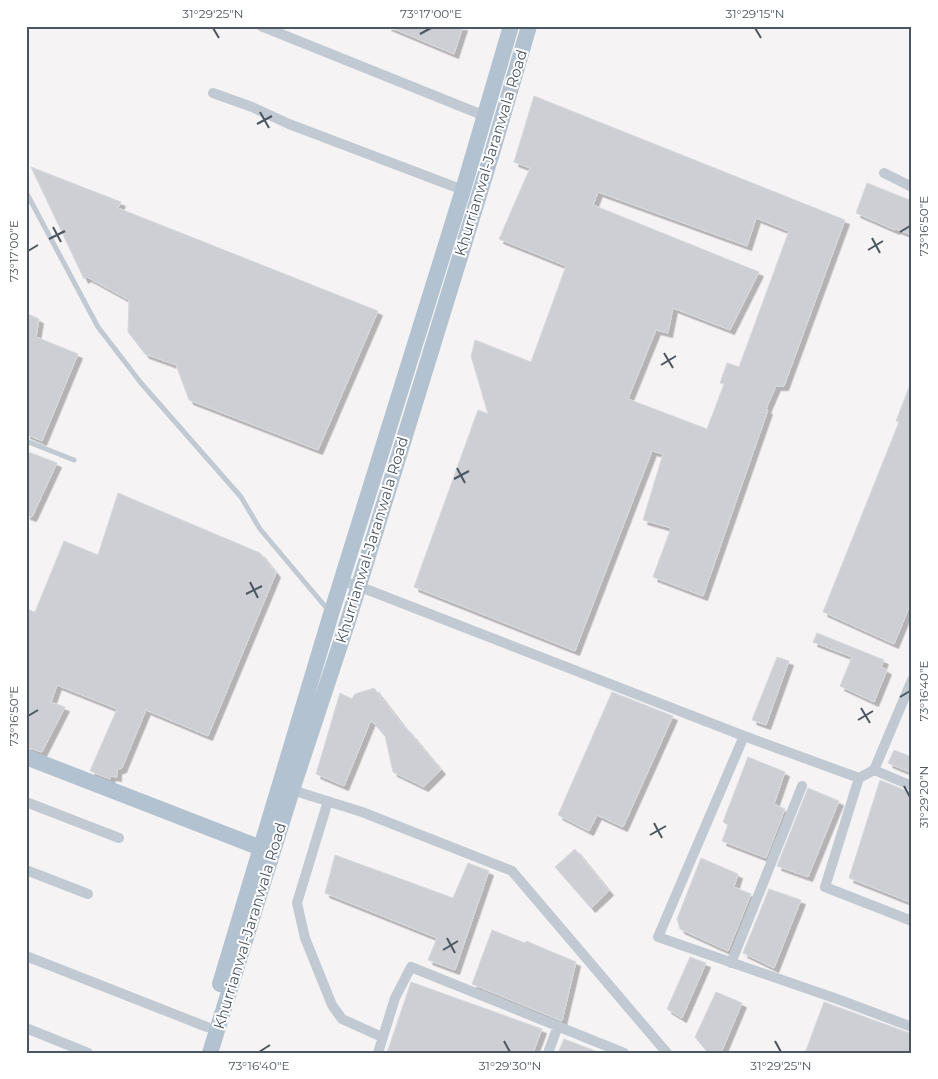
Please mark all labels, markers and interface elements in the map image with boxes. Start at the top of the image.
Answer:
text: 31°29'25"N [182,6,244,21]
text: 73°17'00"E [400,6,462,21]
text: 31°29'15"N [725,6,785,21]
street label: Khurrianwal-Jaranwala Road [450,47,531,259]
text: 73°16'50"E [916,196,931,256]
text: 73°17'00"E [6,220,21,282]
street label: Khurrianwal-Jaranwala Road [331,434,412,646]
text: 73°16'40"E [916,660,931,722]
text: 73°16'50"E [6,686,21,746]
text: 31°29'20"N [916,766,931,828]
street label: Khurrianwal-Jaranwala Road [209,820,290,1032]
text: 73°16'40"E [228,1058,290,1073]
text: 31°29'30"N [479,1058,541,1073]
text: 31°29'25"N [750,1058,812,1073]

